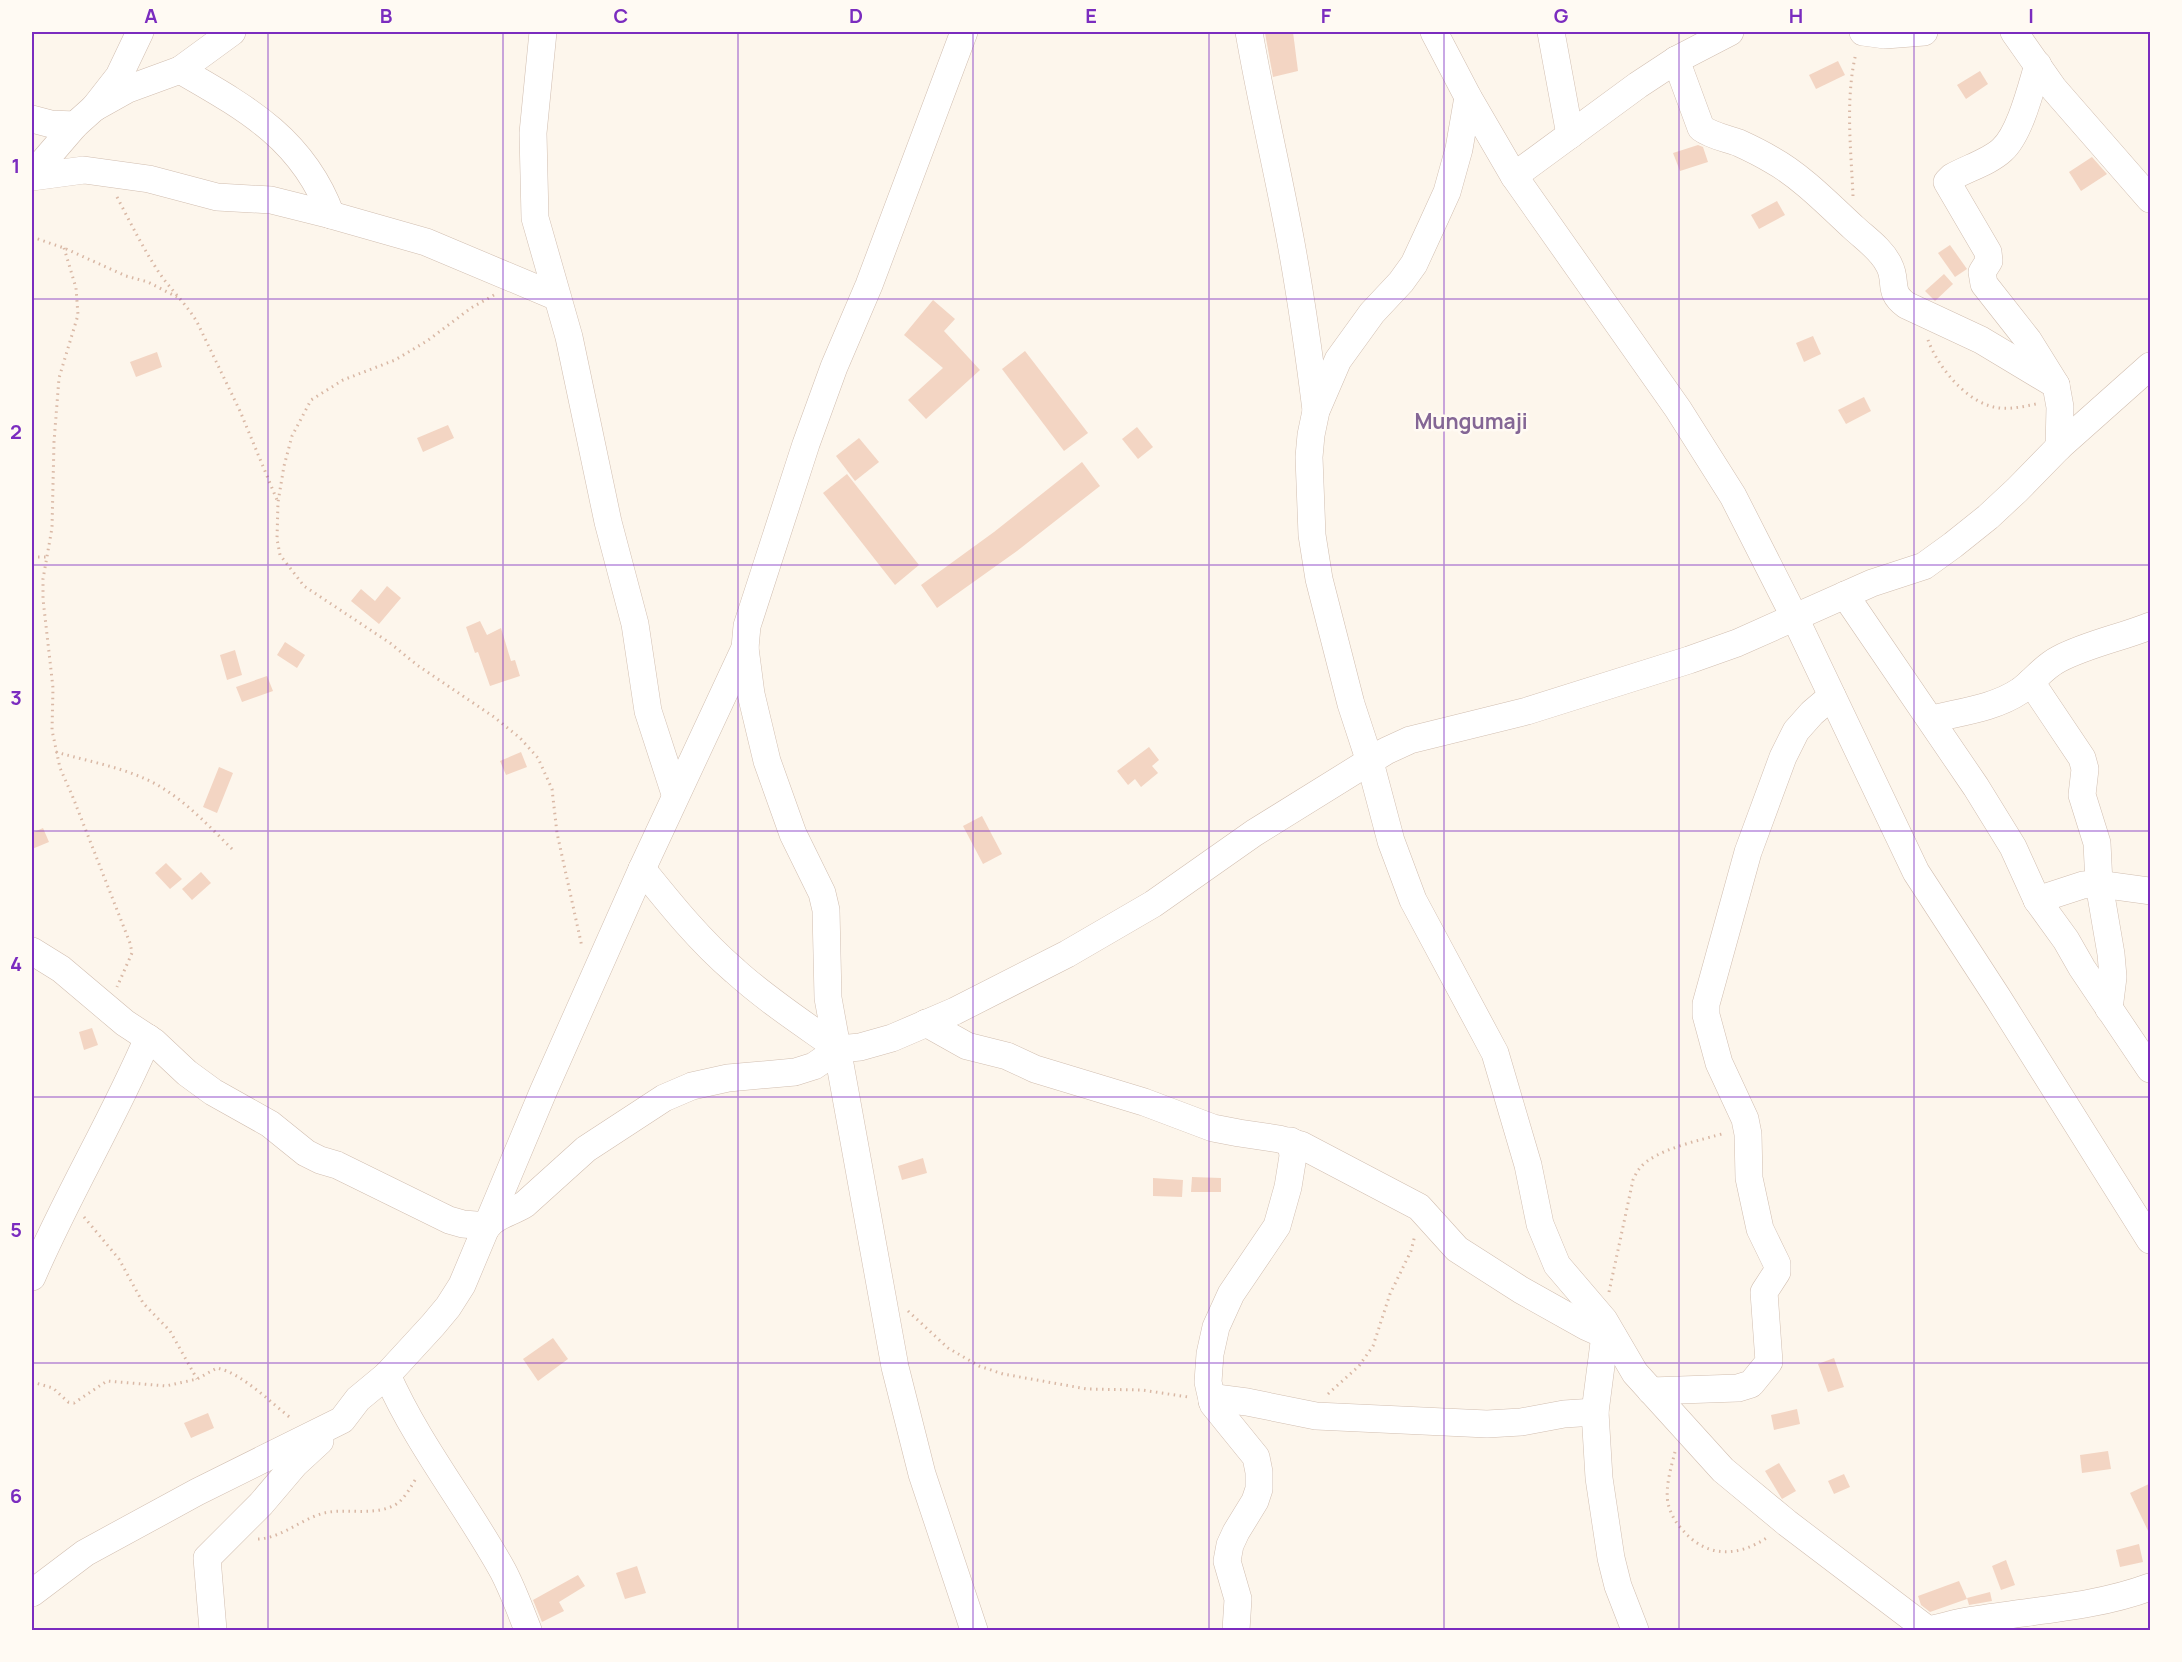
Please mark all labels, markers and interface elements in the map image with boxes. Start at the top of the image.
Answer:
text: A [144,2,158,29]
text: B [380,2,393,29]
text: C [614,2,628,29]
text: D [849,2,863,29]
text: E [1085,2,1097,29]
text: F [1321,2,1332,29]
text: G [1554,2,1569,29]
text: H [1789,2,1803,29]
text: I [2028,2,2034,29]
text: 1 [12,152,20,179]
district label: Mungumaji [1414,407,1528,435]
text: 2 [10,418,22,445]
text: 3 [10,684,22,711]
text: 4 [10,950,22,977]
text: 5 [10,1216,22,1243]
text: 6 [10,1482,22,1509]

